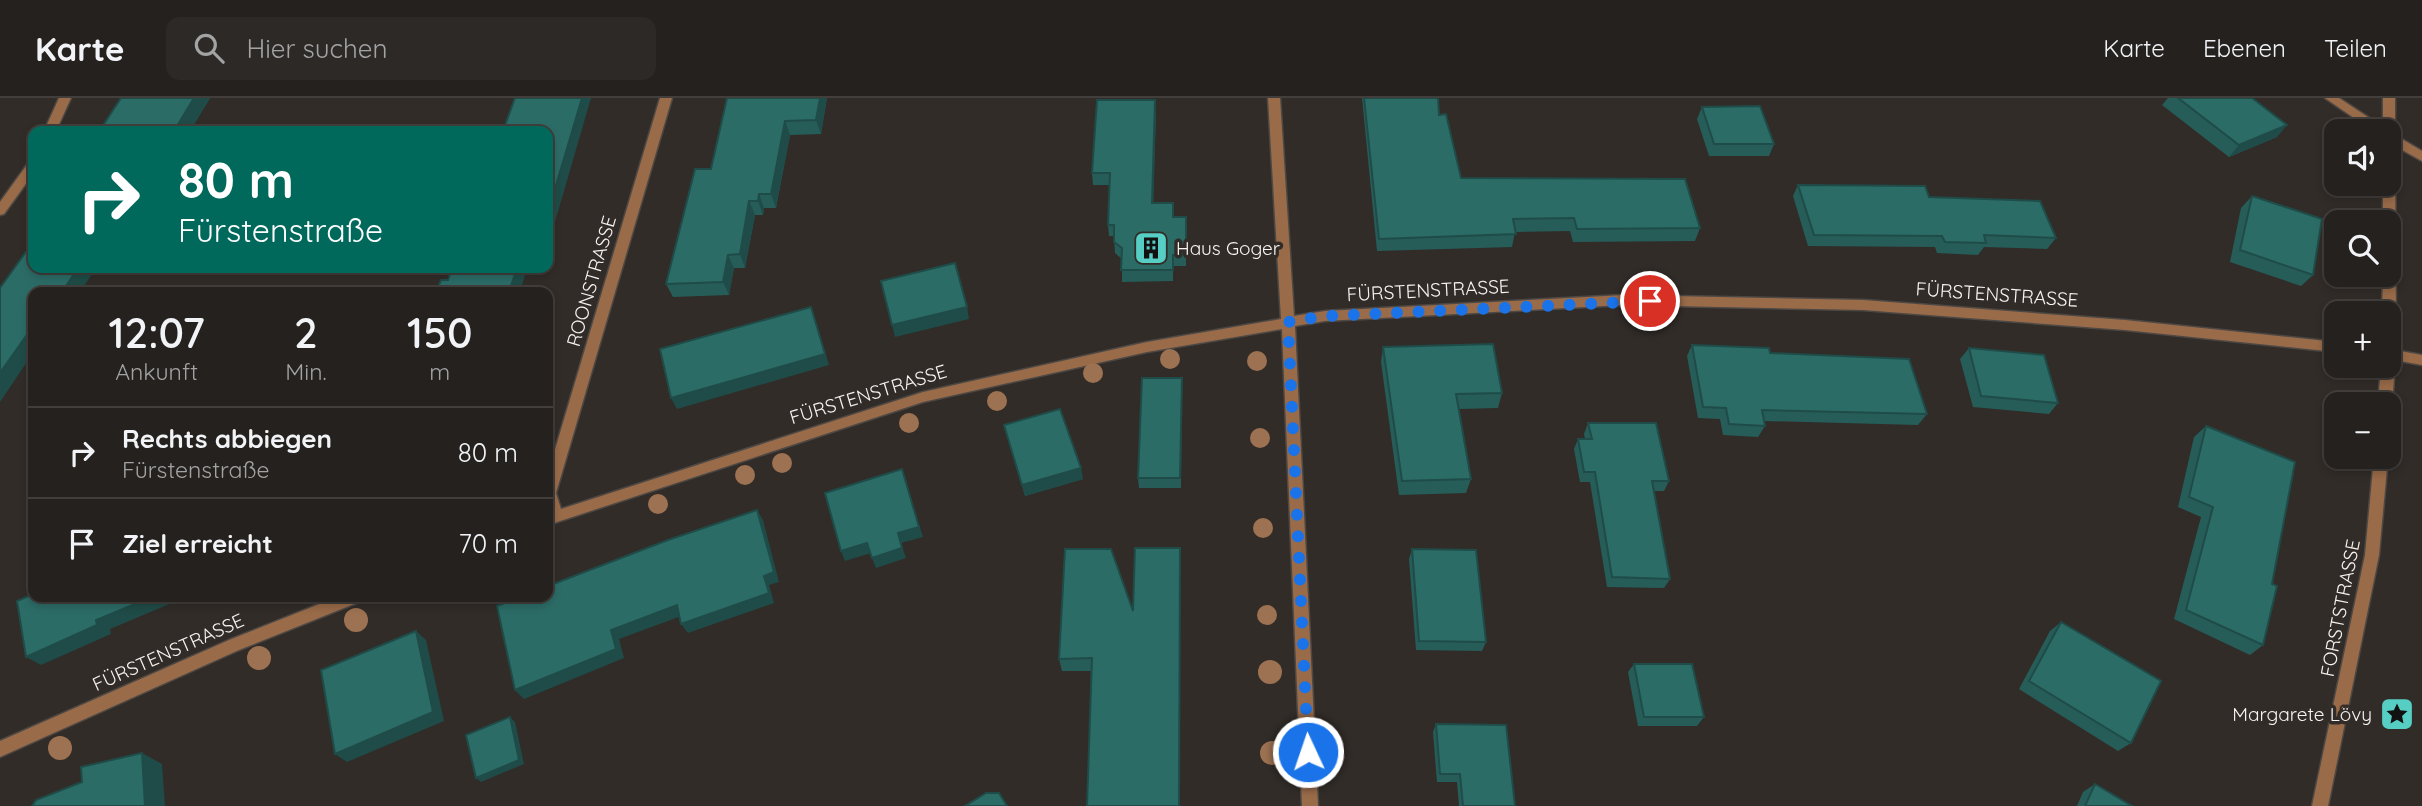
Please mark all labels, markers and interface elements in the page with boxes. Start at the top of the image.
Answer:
search box [166,17,656,80]
text: Karte [35,28,124,69]
icon: search [190,29,228,67]
text: Hier suchen [246,32,388,65]
text: Karte [2103,33,2165,63]
text: Ebenen [2203,33,2286,63]
text: Teilen [2324,33,2387,63]
map controls [2324,119,2401,469]
button: sound [2324,119,2401,196]
text: 80 m [178,149,294,210]
icon: right [63,154,154,245]
text: Fürstenstraße [178,210,383,250]
button: search [2324,210,2401,287]
street label: ROONSTRASSE [561,213,621,349]
building icon: Haus Goger [1132,229,1170,267]
place label: Haus Goger [1176,236,1281,260]
pin [1620,271,1680,331]
street label: FÜRSTENSTRASSE [1346,274,1510,306]
street label: FÜRSTENSTRASSE [1915,276,2079,312]
icon: arrive [1631,282,1669,320]
button: + [2324,301,2401,378]
text: 12:07 [108,306,205,359]
text: 2 [294,306,318,359]
text: 150 [407,306,473,359]
text: Ankunft [115,357,198,386]
text: Min. [285,357,327,386]
text: m [429,357,450,386]
street label: FÜRSTENSTRASSE [786,359,950,429]
button: − [2324,392,2401,469]
text: Rechts abbiegen [122,422,332,455]
icon: right [63,434,101,472]
text: 80 m [458,436,518,469]
text: Fürstenstraße [122,455,269,484]
icon: arrive [63,525,101,563]
text: Ziel erreicht [122,527,273,560]
text: 70 m [458,527,518,560]
street label: FORSTSTRASSE [2315,537,2365,679]
street label: FÜRSTENSTRASSE [89,608,247,696]
place icon: Margarete Lövy [2378,695,2416,733]
place label: Margarete Lövy [2232,702,2372,726]
position arrow [1271,715,1345,789]

